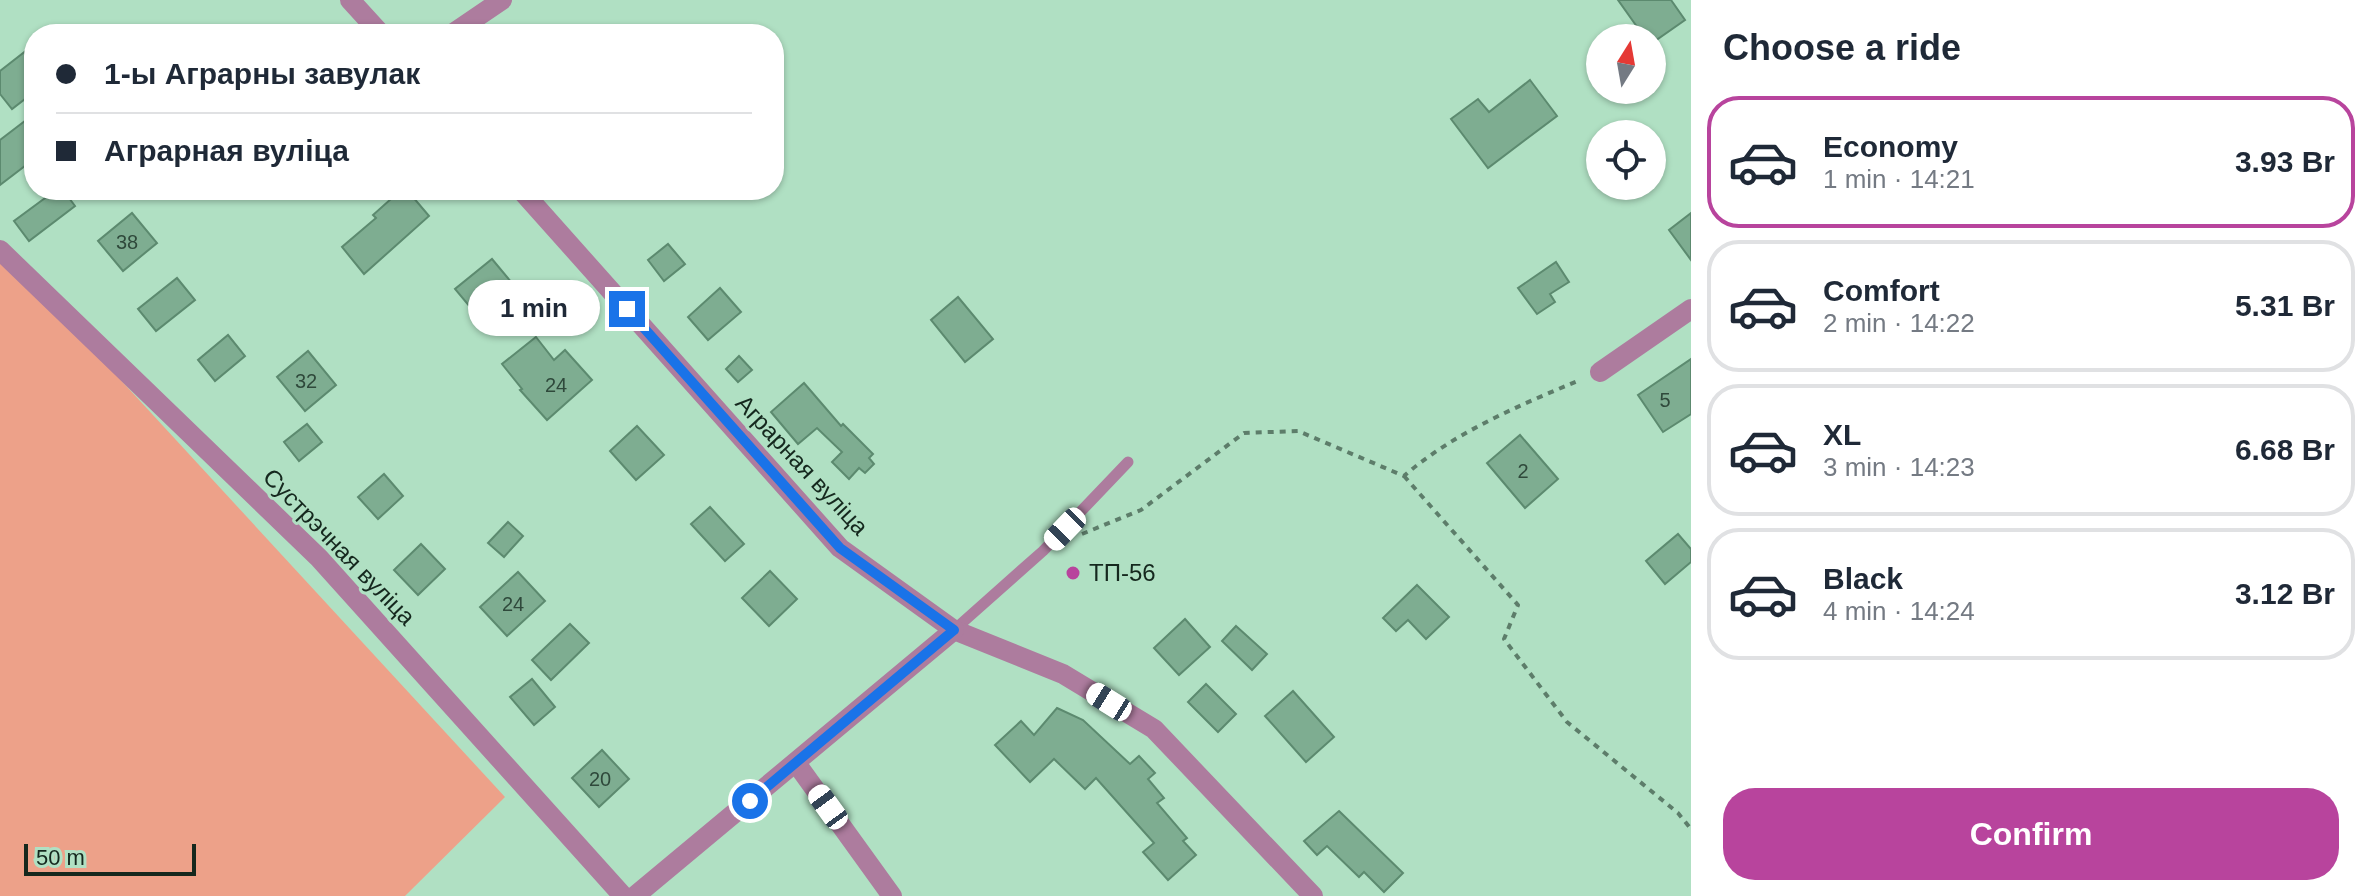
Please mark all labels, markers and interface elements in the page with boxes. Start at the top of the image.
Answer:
north arrow [1586,24,1666,104]
map controls [1586,24,1666,200]
text: Choose a ride [1723,27,1961,68]
text: 1-ы Аграрны завулак [104,57,420,90]
button: locate [1586,120,1666,200]
icon: car [1727,126,1799,198]
text: Economy [1823,130,1958,163]
text: Аграрная вуліца [104,134,349,167]
text: 3.93 Br [2235,145,2335,178]
text: 1 min · 14:21 [1823,164,1975,194]
house number: 38 [116,231,138,253]
icon: car [1727,270,1799,342]
text: Comfort [1823,274,1940,307]
callout: 1 min [467,281,599,337]
text: 5.31 Br [2235,289,2335,322]
route end [609,291,645,327]
text: 1 min [500,293,568,323]
text: 2 min · 14:22 [1823,308,1975,338]
house number: 32 [295,370,317,392]
house number: 24 [545,374,567,396]
street label: Аграрная вуліца [731,389,874,541]
house number: 5 [1659,389,1671,411]
icon: car [1727,414,1799,486]
text: XL [1823,418,1861,451]
text: 6.68 Br [2235,433,2335,466]
text: 3 min · 14:23 [1823,452,1975,482]
house number: 2 [1517,460,1529,482]
street label: Сустрэчная вуліца [258,463,421,631]
car [1040,503,1090,555]
icon: car [1727,558,1799,630]
place label: ТП-56 [1089,559,1156,586]
text: Black [1823,562,1903,595]
marker: ТП-56 [1064,564,1082,582]
text: 3.12 Br [2235,577,2335,610]
house number: 24 [502,593,524,615]
text: 4 min · 14:24 [1823,596,1975,626]
car [1082,679,1136,725]
house number: 20 [589,768,611,790]
car [804,781,852,833]
route start [732,783,768,819]
button: Confirm [1723,788,2339,880]
scale bar [24,840,196,876]
text: 50 m [36,845,85,870]

